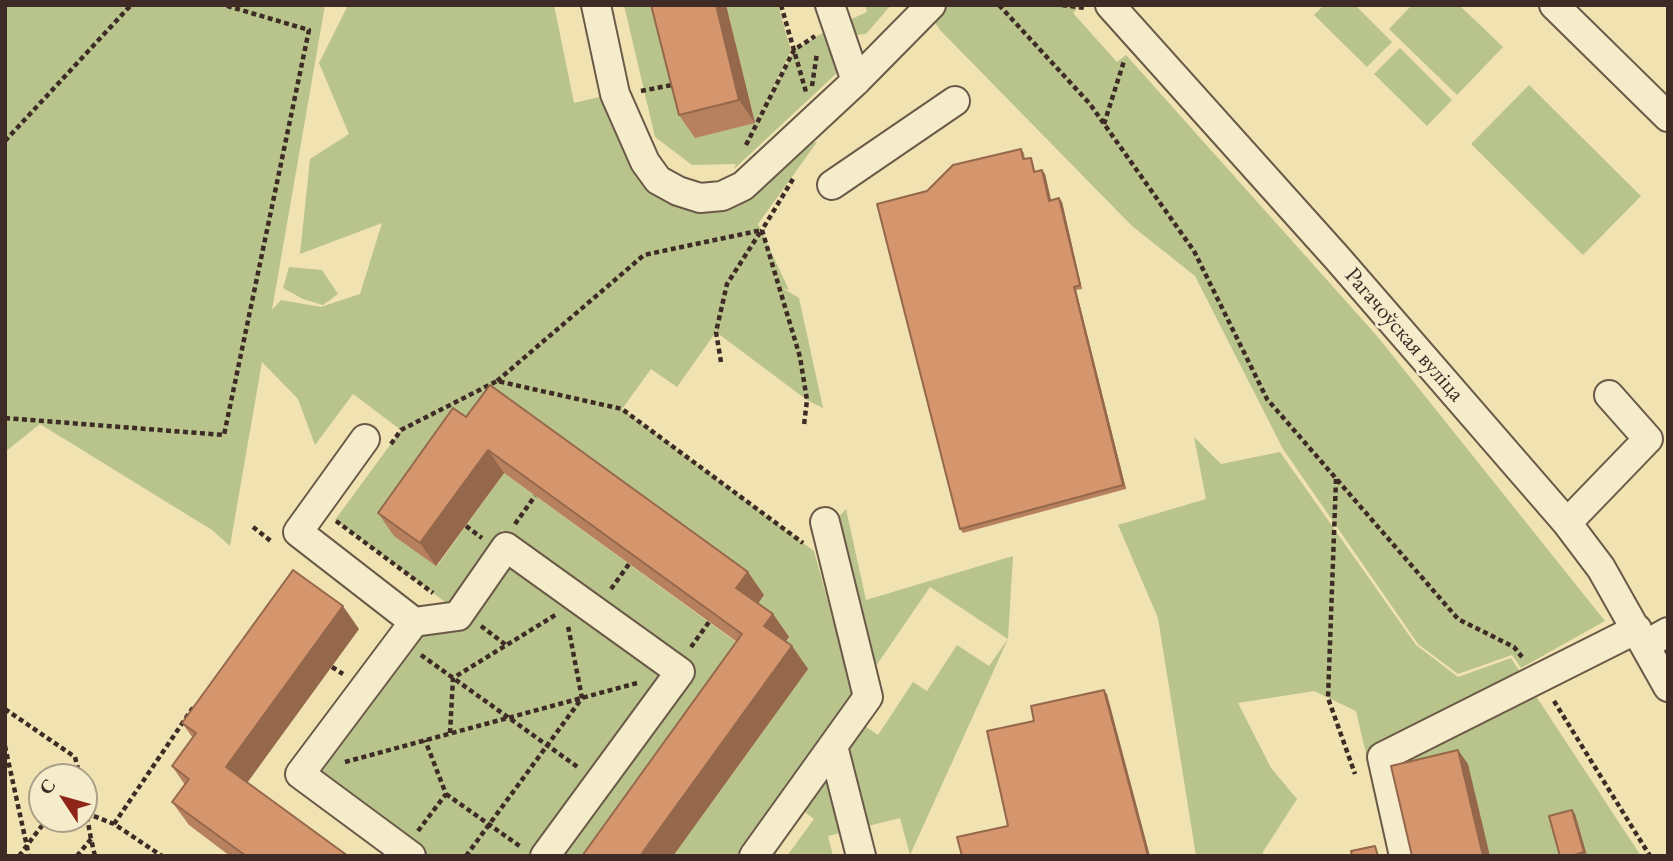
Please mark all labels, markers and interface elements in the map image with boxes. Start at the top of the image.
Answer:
street label: Рагачоўская вуліца [1338,262,1470,408]
north arrow [28,763,98,833]
text: С [33,774,61,799]

